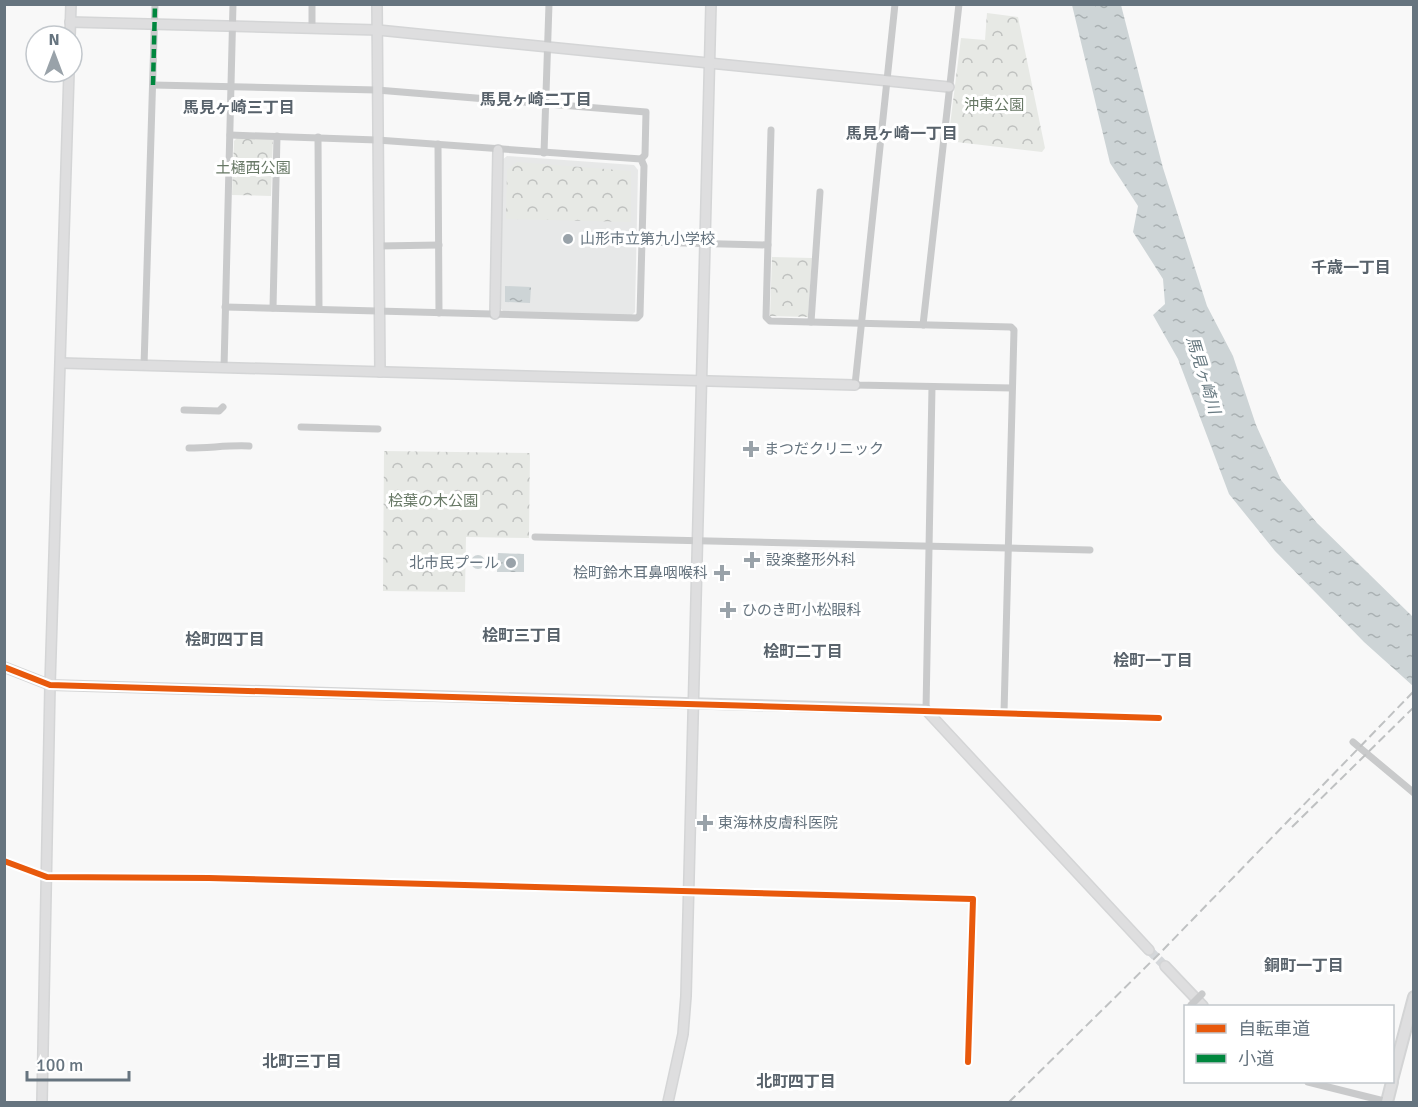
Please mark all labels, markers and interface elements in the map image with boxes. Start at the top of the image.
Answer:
north arrow [24,24,84,84]
text: N [48,30,60,50]
district label: 馬見ヶ崎二丁目 [480,90,592,110]
park label: 沖東公園 [964,96,1024,114]
district label: 馬見ヶ崎三丁目 [183,98,295,118]
district label: 馬見ヶ崎一丁目 [846,124,958,144]
park label: 土樋西公園 [215,159,291,177]
place label: 山形市立第九小学校 [580,230,715,248]
marker: 山形市立第九小学校 [561,232,575,246]
district label: 千歳一丁目 [1311,258,1391,278]
water label: 馬見ヶ崎川 [1182,334,1225,418]
marker: まつだクリニック [742,440,760,458]
place label: まつだクリニック [764,440,884,458]
park label: 桧葉の木公園 [388,492,478,510]
marker: 設楽整形外科 [743,551,761,569]
place label: 設楽整形外科 [766,551,856,569]
place label: 北市民プール [409,554,499,572]
marker: 北市民プール [504,556,518,570]
place label: 桧町鈴木耳鼻咽喉科 [573,564,708,582]
marker: 桧町鈴木耳鼻咽喉科 [713,564,731,582]
marker: ひのき町小松眼科 [719,601,737,619]
place label: ひのき町小松眼科 [742,601,862,619]
district label: 桧町三丁目 [482,626,562,646]
district label: 桧町四丁目 [185,630,265,650]
district label: 桧町二丁目 [763,642,843,662]
district label: 桧町一丁目 [1113,651,1193,671]
marker: 東海林皮膚科医院 [696,814,714,832]
place label: 東海林皮膚科医院 [718,814,838,832]
district label: 銅町一丁目 [1264,956,1344,976]
legend [1184,1005,1394,1083]
text: 自転車道 [1238,1018,1310,1040]
scale bar [27,1044,129,1082]
text: 小道 [1238,1048,1274,1070]
district label: 北町三丁目 [262,1052,342,1072]
text: 100 m [36,1054,83,1076]
district label: 北町四丁目 [756,1072,836,1092]

